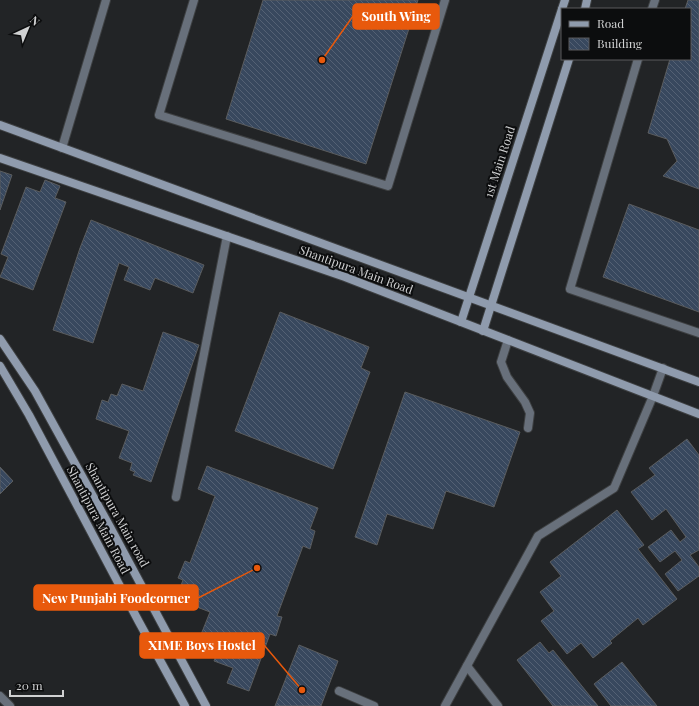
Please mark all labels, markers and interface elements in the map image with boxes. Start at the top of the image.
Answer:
callout: South Wing [353,4,439,29]
text: South Wing [361,7,431,24]
north arrow [8,8,48,48]
legend [561,8,691,60]
text: N [27,12,43,29]
text: Road [597,15,624,31]
text: Building [597,35,643,51]
street label: 1st Main Road [480,124,518,199]
street label: Shantipura Main Road [297,241,415,297]
street label: Shantipura Main road [82,459,153,570]
street label: Shantipura Main Road [64,463,134,576]
callout: New Punjabi Foodcorner [34,585,198,610]
text: New Punjabi Foodcorner [42,589,190,606]
callout: XIME Boys Hostel [140,633,264,658]
text: XIME Boys Hostel [148,636,256,653]
scale bar [10,672,63,698]
text: 20 m [16,677,43,693]

